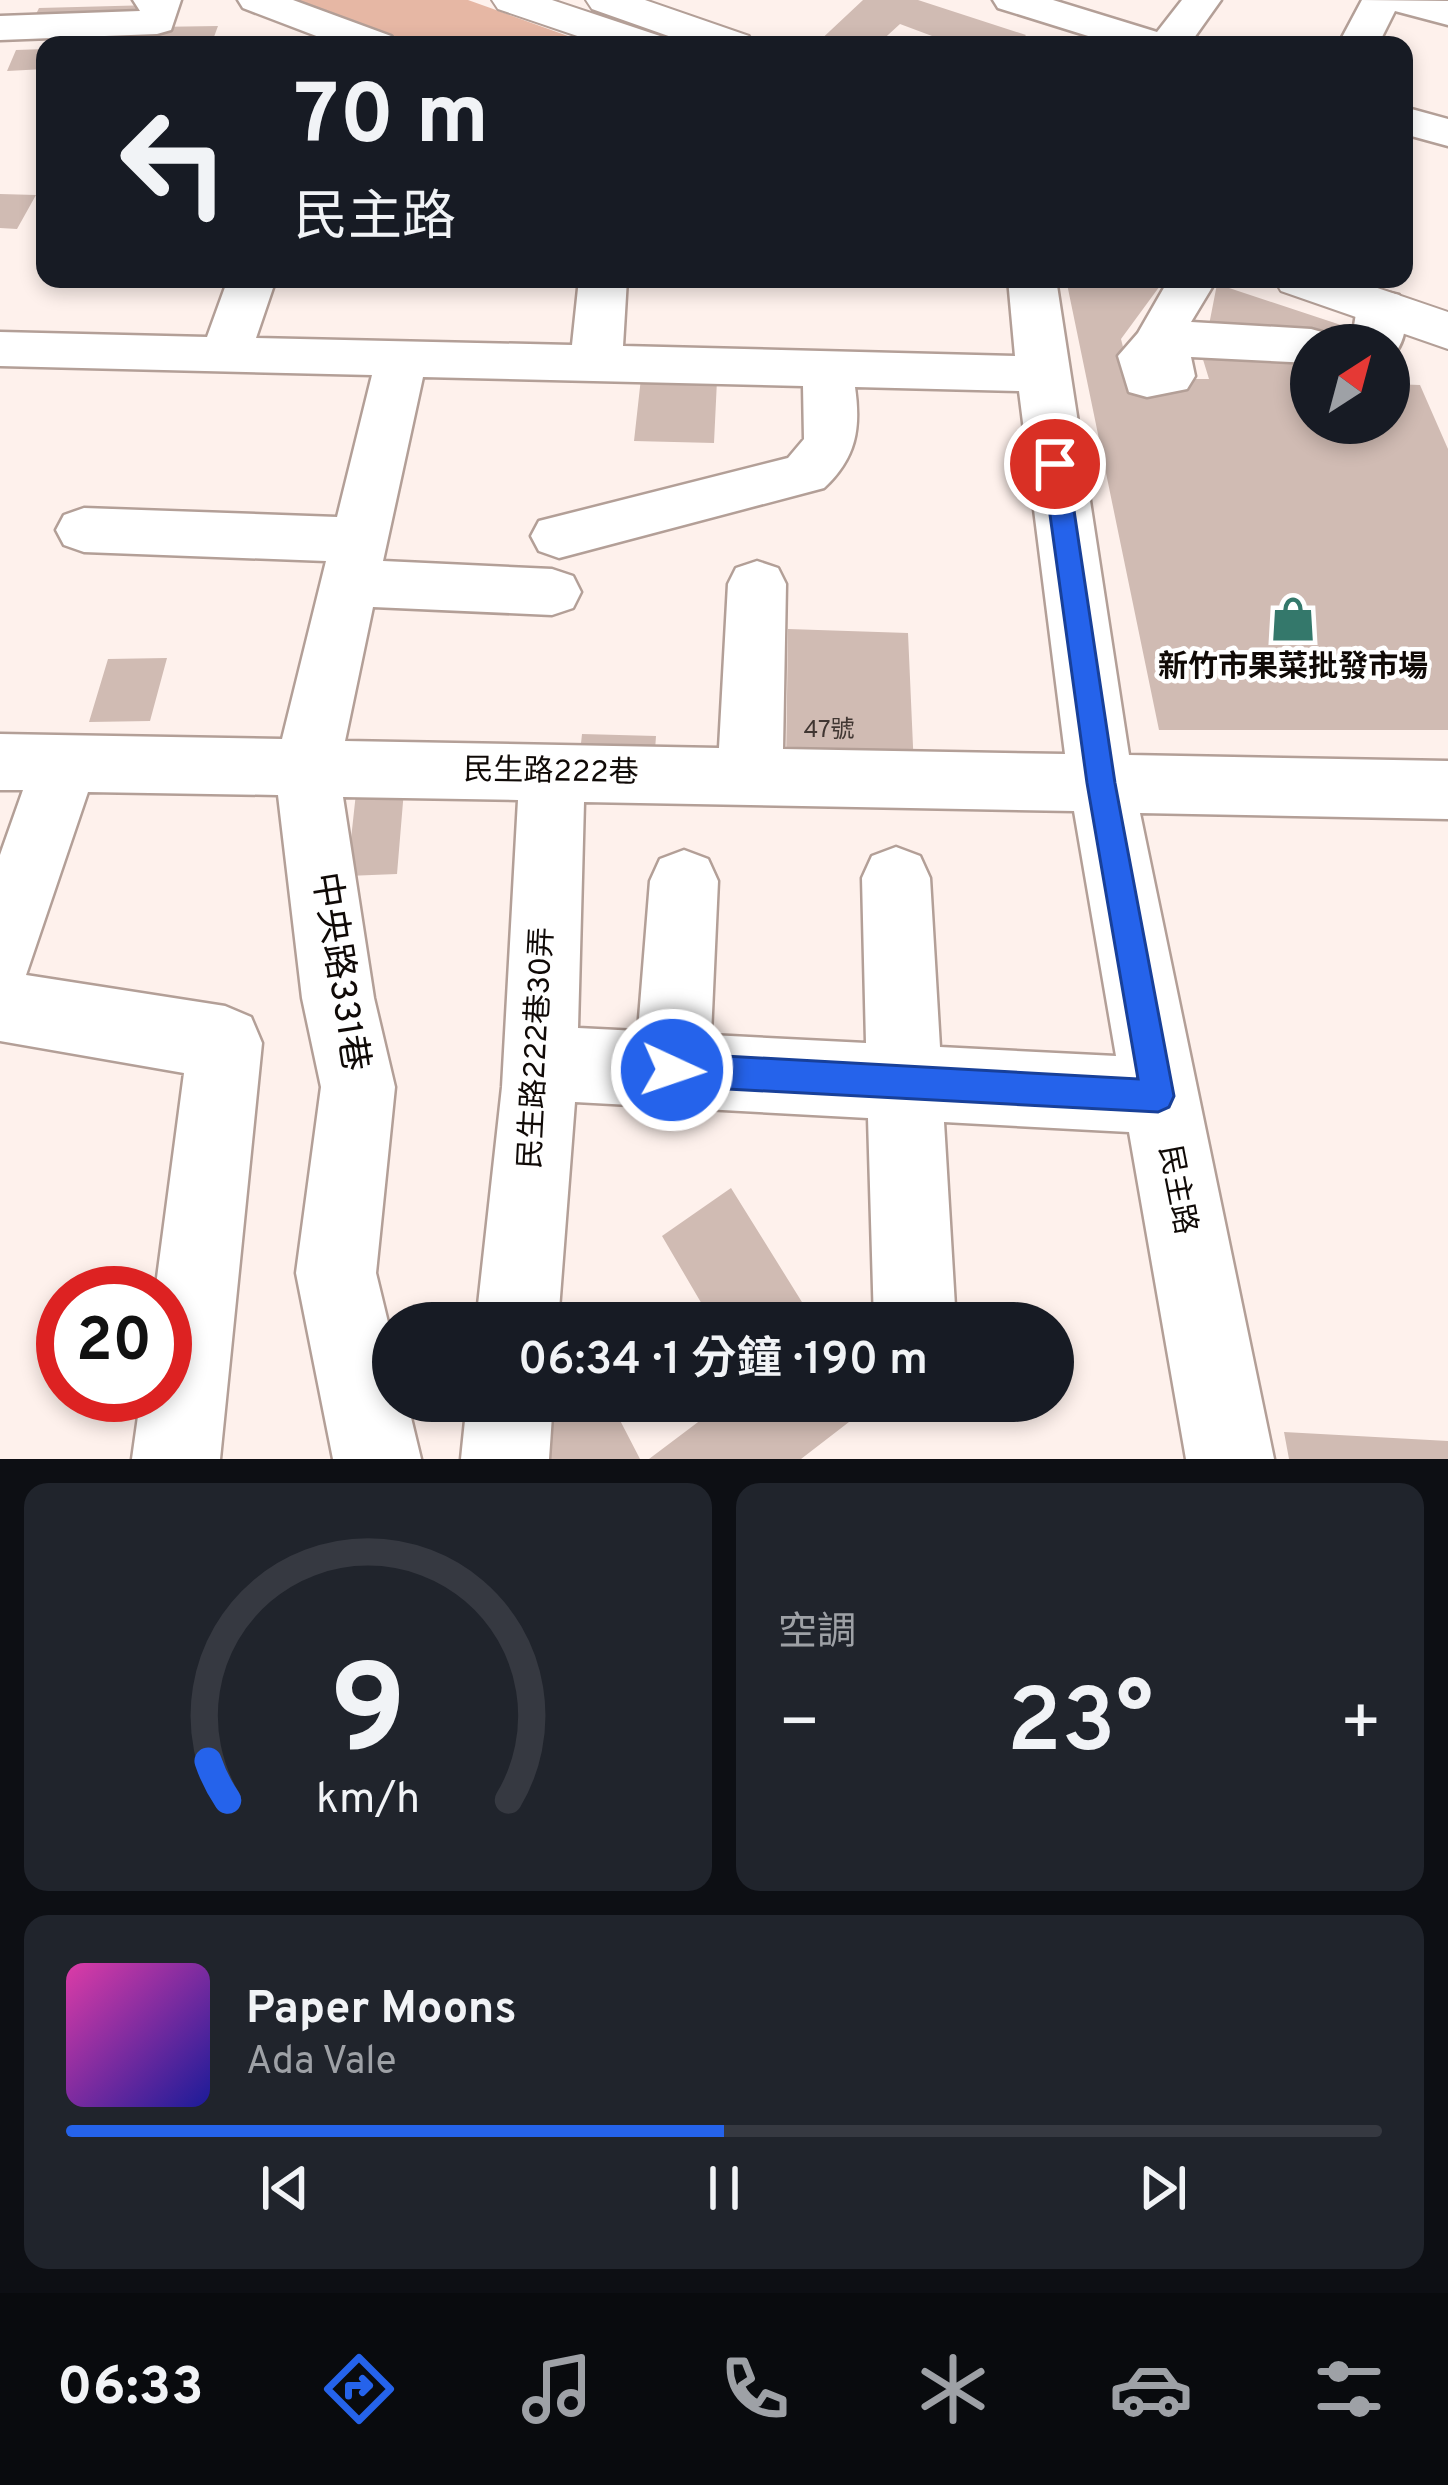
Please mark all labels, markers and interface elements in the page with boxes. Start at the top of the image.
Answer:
text: 70 m [294,67,489,173]
icon: left [96,84,252,240]
text: 民主路 [294,186,456,255]
north arrow [1290,324,1410,444]
map controls [1290,324,1410,444]
pin [1004,413,1106,515]
icon: arrive [1022,431,1088,497]
shop icon: 新竹市果菜批發市場 [1268,594,1318,644]
place label: 新竹市果菜批發市場 [1158,650,1428,687]
house number: 47號 [803,716,855,746]
street label: 民生路222巷 [463,753,639,793]
street label: 中央路331巷 [300,869,376,1075]
street label: 民生路222巷30弄 [513,926,563,1170]
position arrow [609,1007,735,1133]
street label: 民主路 [1149,1142,1203,1238]
speed limit sign: 20 [36,1266,192,1422]
text: 06:34 · 1 分鐘 · 190 m [518,1333,928,1390]
text: 空調 [778,1610,856,1659]
text: 9 [330,1639,406,1797]
text: 23° [1007,1670,1153,1783]
text: − [778,1685,821,1768]
text: + [1339,1685,1382,1768]
text: km/h [316,1774,420,1828]
text: Paper Moons [246,1982,517,2039]
text: Ada Vale [246,2039,397,2088]
icon: previous [252,2155,318,2221]
icon: pause [691,2155,757,2221]
icon: next [1130,2155,1196,2221]
icon: directions [317,2347,401,2431]
icon: music [515,2347,599,2431]
icon: phone [713,2347,797,2431]
icon: climate [911,2347,995,2431]
icon: car [1109,2347,1193,2431]
icon: filters [1307,2347,1391,2431]
text: 06:33 [57,2355,204,2424]

